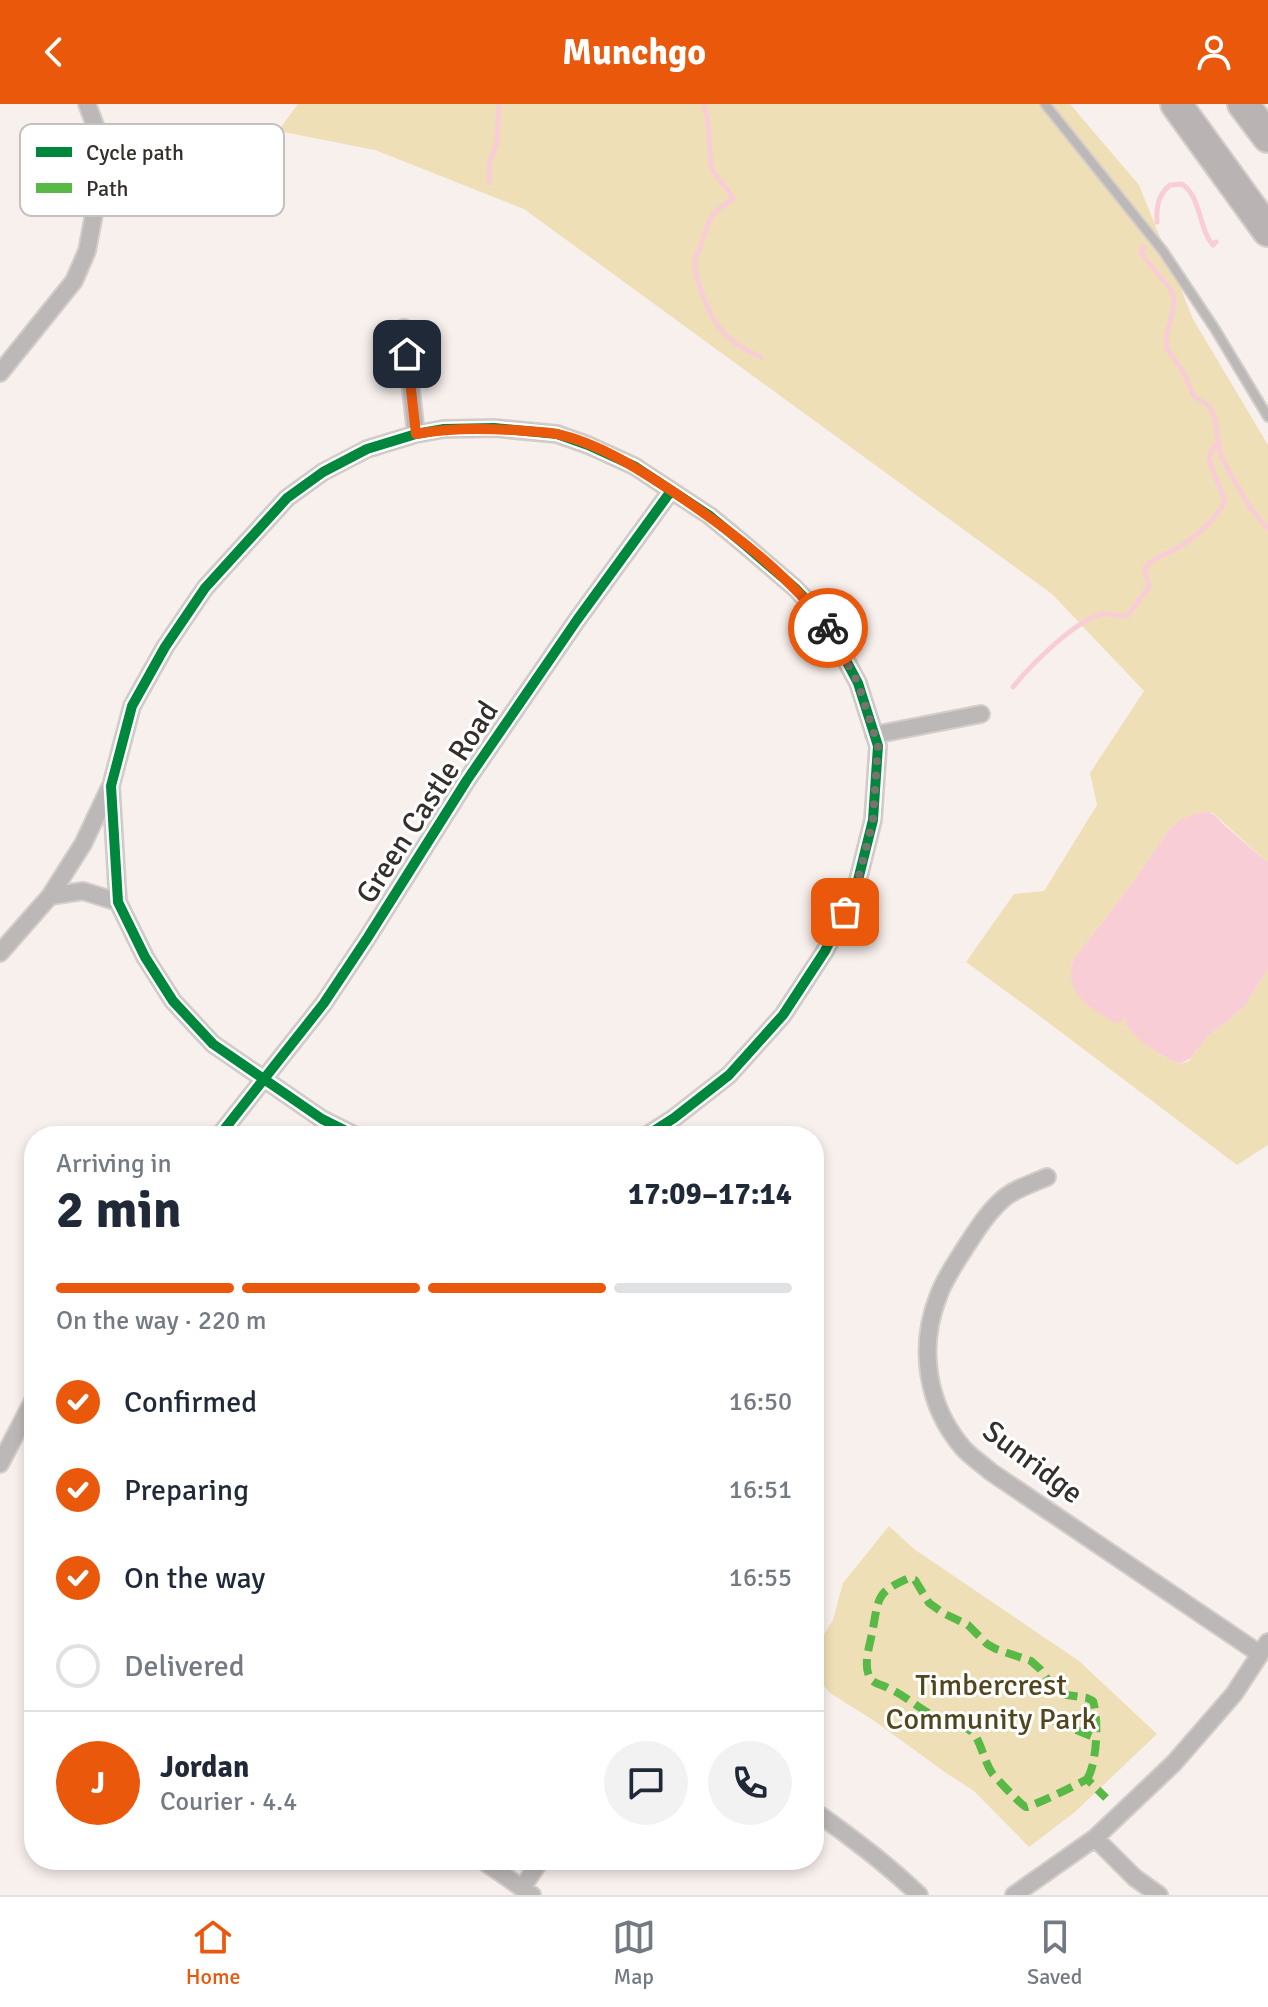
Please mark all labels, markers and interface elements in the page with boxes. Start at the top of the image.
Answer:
icon: back [32,30,76,74]
text: Munchgo [562,30,706,75]
icon: person [1192,30,1236,74]
legend [20,124,284,216]
text: Cycle path [86,139,184,166]
text: Path [86,175,129,202]
pin [373,320,441,388]
icon: home [385,332,429,376]
courier [788,588,868,668]
icon: bike [806,606,850,650]
street label: Green Castle Road [348,694,507,910]
pin [811,878,879,946]
icon: bag [823,890,867,934]
text: Arriving in [56,1148,172,1180]
text: 17:09–17:14 [628,1176,792,1213]
text: 2 min [56,1178,182,1242]
text: On the way · 220 m [56,1305,266,1337]
icon: check [56,1380,100,1424]
text: Confirmed [124,1384,257,1421]
text: 16:50 [729,1386,792,1418]
street label: Sunridge [975,1413,1090,1512]
icon: check [56,1468,100,1512]
text: Preparing [124,1472,249,1509]
text: 16:51 [729,1474,792,1506]
icon: check [56,1556,100,1600]
text: On the way [124,1560,265,1597]
text: 16:55 [729,1562,792,1594]
text: Delivered [124,1648,245,1685]
park label: Timbercrest Community Park [886,1667,1096,1738]
button: chat [604,1741,688,1825]
button: phone [708,1741,792,1825]
text: Jordan [160,1749,249,1786]
text: J [91,1765,105,1802]
text: Courier · 4.4 [160,1786,297,1818]
tab: Home [186,1915,240,1990]
tab: Map [612,1915,656,1990]
tab: Saved [1027,1915,1082,1990]

